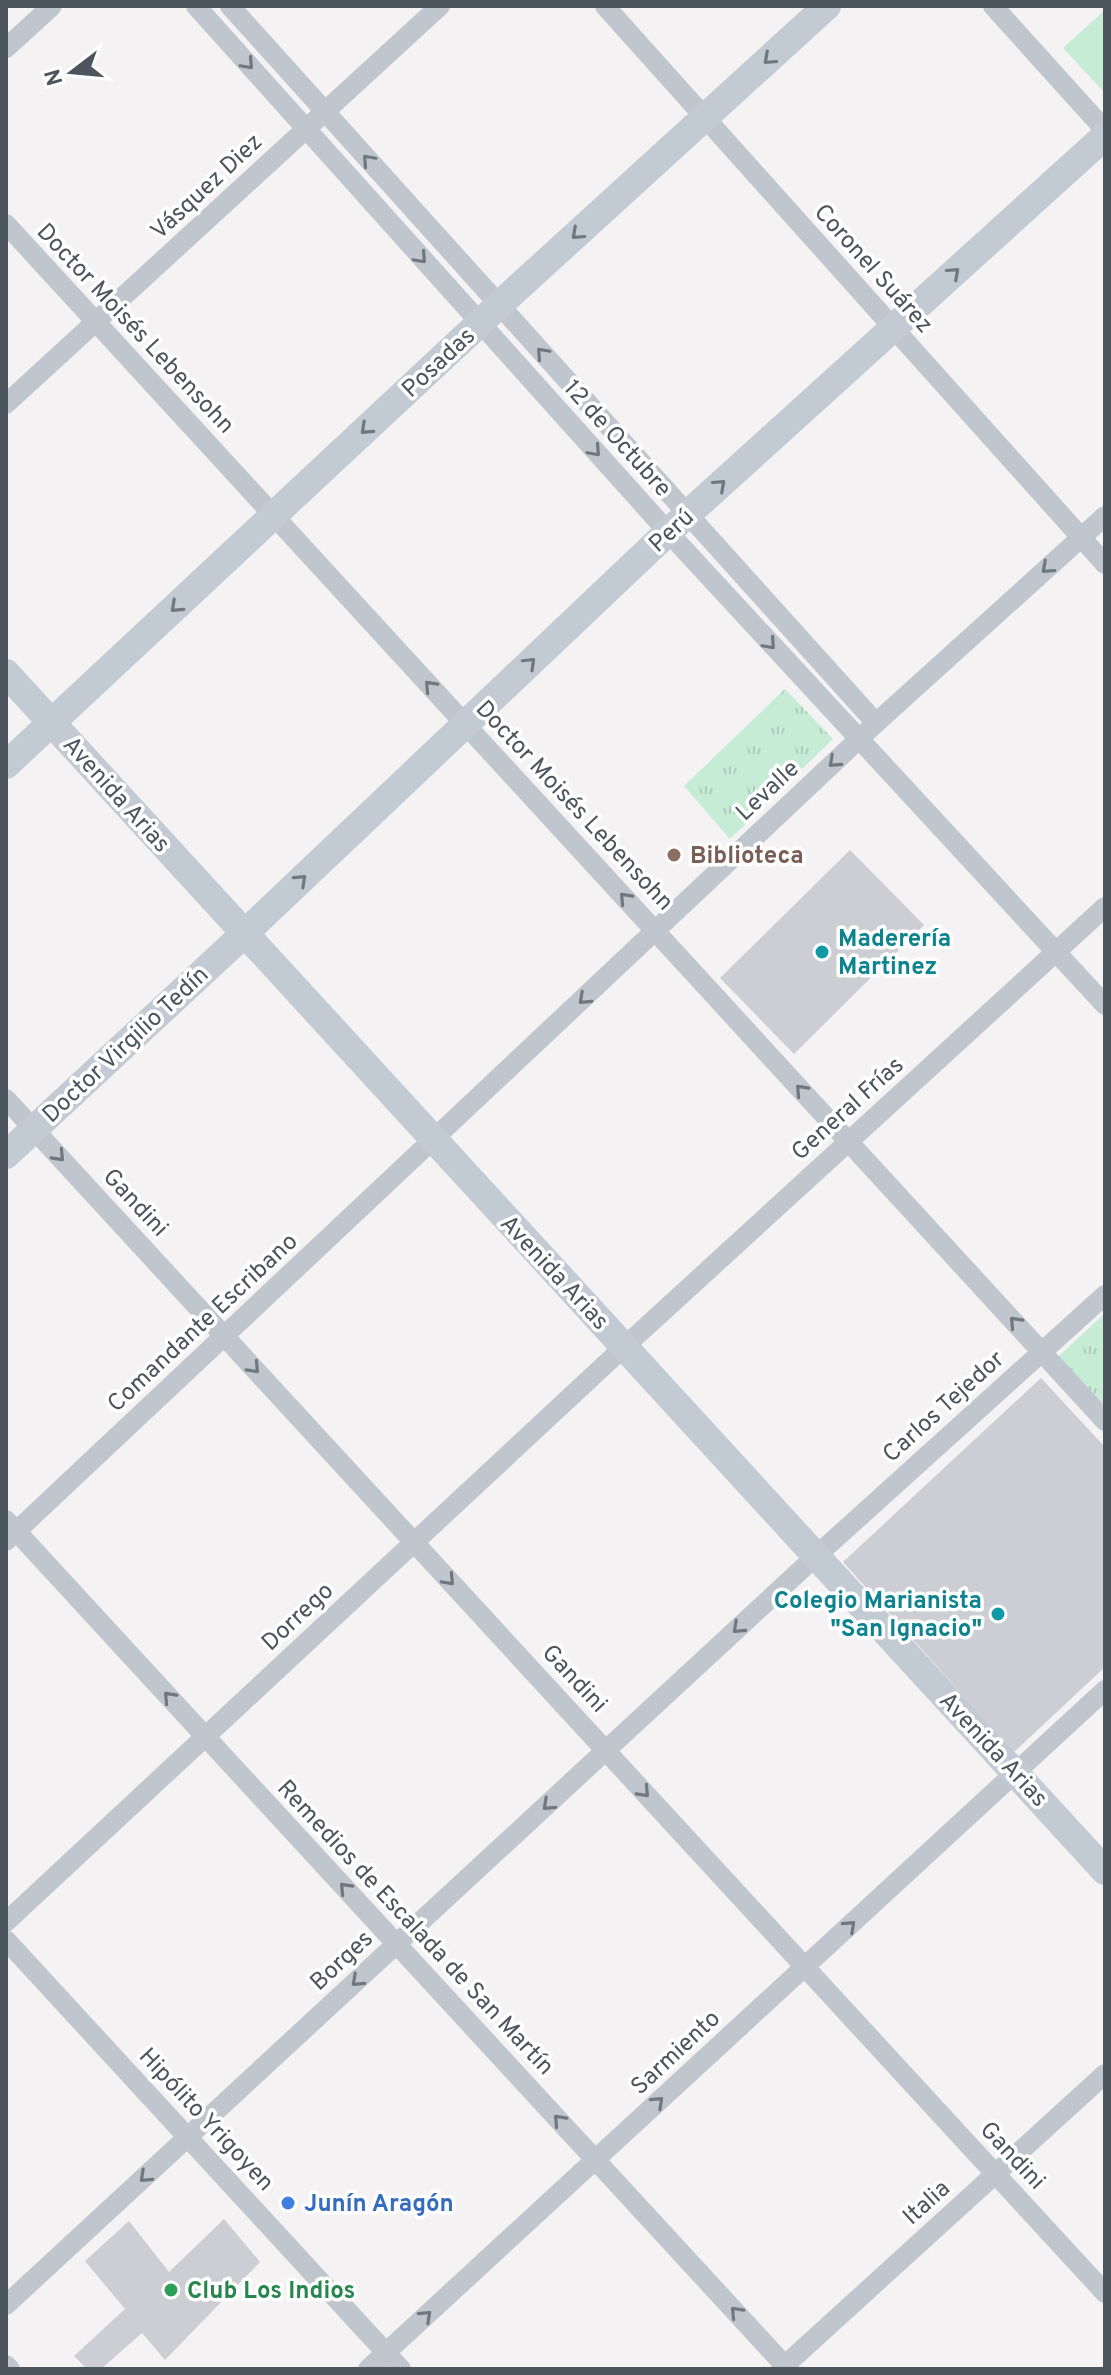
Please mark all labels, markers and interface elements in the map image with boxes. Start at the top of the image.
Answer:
north arrow [32,32,112,112]
one-way arrow [764,49,779,63]
one-way arrow [238,55,253,70]
text: N [40,66,70,88]
street label: Vásquez Diez [145,128,270,247]
one-way arrow [364,154,378,169]
street label: Coronel Suárez [807,198,938,340]
street label: Doctor Moisés Lebensohn [29,218,240,441]
one-way arrow [572,224,587,239]
one-way arrow [411,249,426,264]
one-way arrow [945,268,960,283]
street label: Posadas [396,322,482,405]
one-way arrow [538,347,552,362]
street label: 12 de Octubre [556,375,677,504]
one-way arrow [361,420,375,435]
one-way arrow [586,442,600,457]
one-way arrow [711,481,726,495]
street label: Perú [644,503,701,560]
one-way arrow [1042,559,1056,574]
one-way arrow [171,597,185,612]
one-way arrow [760,634,775,649]
one-way arrow [521,658,536,672]
one-way arrow [425,681,440,695]
street label: Doctor Moisés Lebensohn [468,695,679,918]
street label: Avenida Arias [55,731,176,860]
one-way arrow [829,753,843,767]
street label: Levalle [730,755,806,828]
place label: Biblioteca [690,842,804,872]
marker: Biblioteca [665,846,683,864]
one-way arrow [292,875,306,890]
one-way arrow [619,893,634,907]
place label: Maderería Martinez [838,925,951,983]
marker: Maderería Martinez [813,943,831,961]
street label: Doctor Virgilio Tedín [37,961,216,1130]
one-way arrow [579,989,593,1004]
street label: General Frías [786,1051,911,1168]
one-way arrow [796,1084,810,1099]
one-way arrow [49,1147,63,1162]
street label: Gandini [95,1163,174,1244]
street label: Avenida Arias [493,1210,614,1337]
street label: Comandante Escribano [102,1227,305,1420]
one-way arrow [1010,1317,1024,1332]
street label: Carlos Tejedor [877,1345,1011,1470]
one-way arrow [244,1359,259,1373]
one-way arrow [439,1571,454,1585]
street label: Dorrego [256,1577,341,1658]
place label: Colegio Marianista "San Ignacio" [774,1587,982,1645]
marker: Colegio Marianista "San Ignacio" [989,1605,1007,1623]
one-way arrow [733,1618,748,1632]
street label: Gandini [534,1639,613,1720]
street label: Avenida Arias [932,1687,1053,1814]
one-way arrow [164,1692,179,1706]
street label: Remedios de Escalada de San Martín [270,1774,560,2082]
one-way arrow [634,1783,649,1797]
one-way arrow [542,1795,557,1809]
one-way arrow [340,1883,355,1897]
one-way arrow [841,1921,855,1936]
street label: Borges [305,1925,380,1998]
one-way arrow [351,1972,366,1986]
street label: Sarmiento [625,2004,727,2102]
street label: Hipólito Yrigoyen [131,2042,280,2198]
one-way arrow [649,2098,664,2112]
one-way arrow [555,2115,569,2130]
street label: Gandini [972,2116,1051,2197]
one-way arrow [140,2167,154,2182]
street label: Italia [898,2175,957,2232]
place label: Junín Aragón [304,2190,454,2220]
marker: Junín Aragón [279,2194,297,2212]
place label: Club Los Indios [187,2277,355,2307]
marker: Club Los Indios [162,2281,180,2299]
one-way arrow [731,2306,745,2321]
one-way arrow [416,2312,431,2326]

